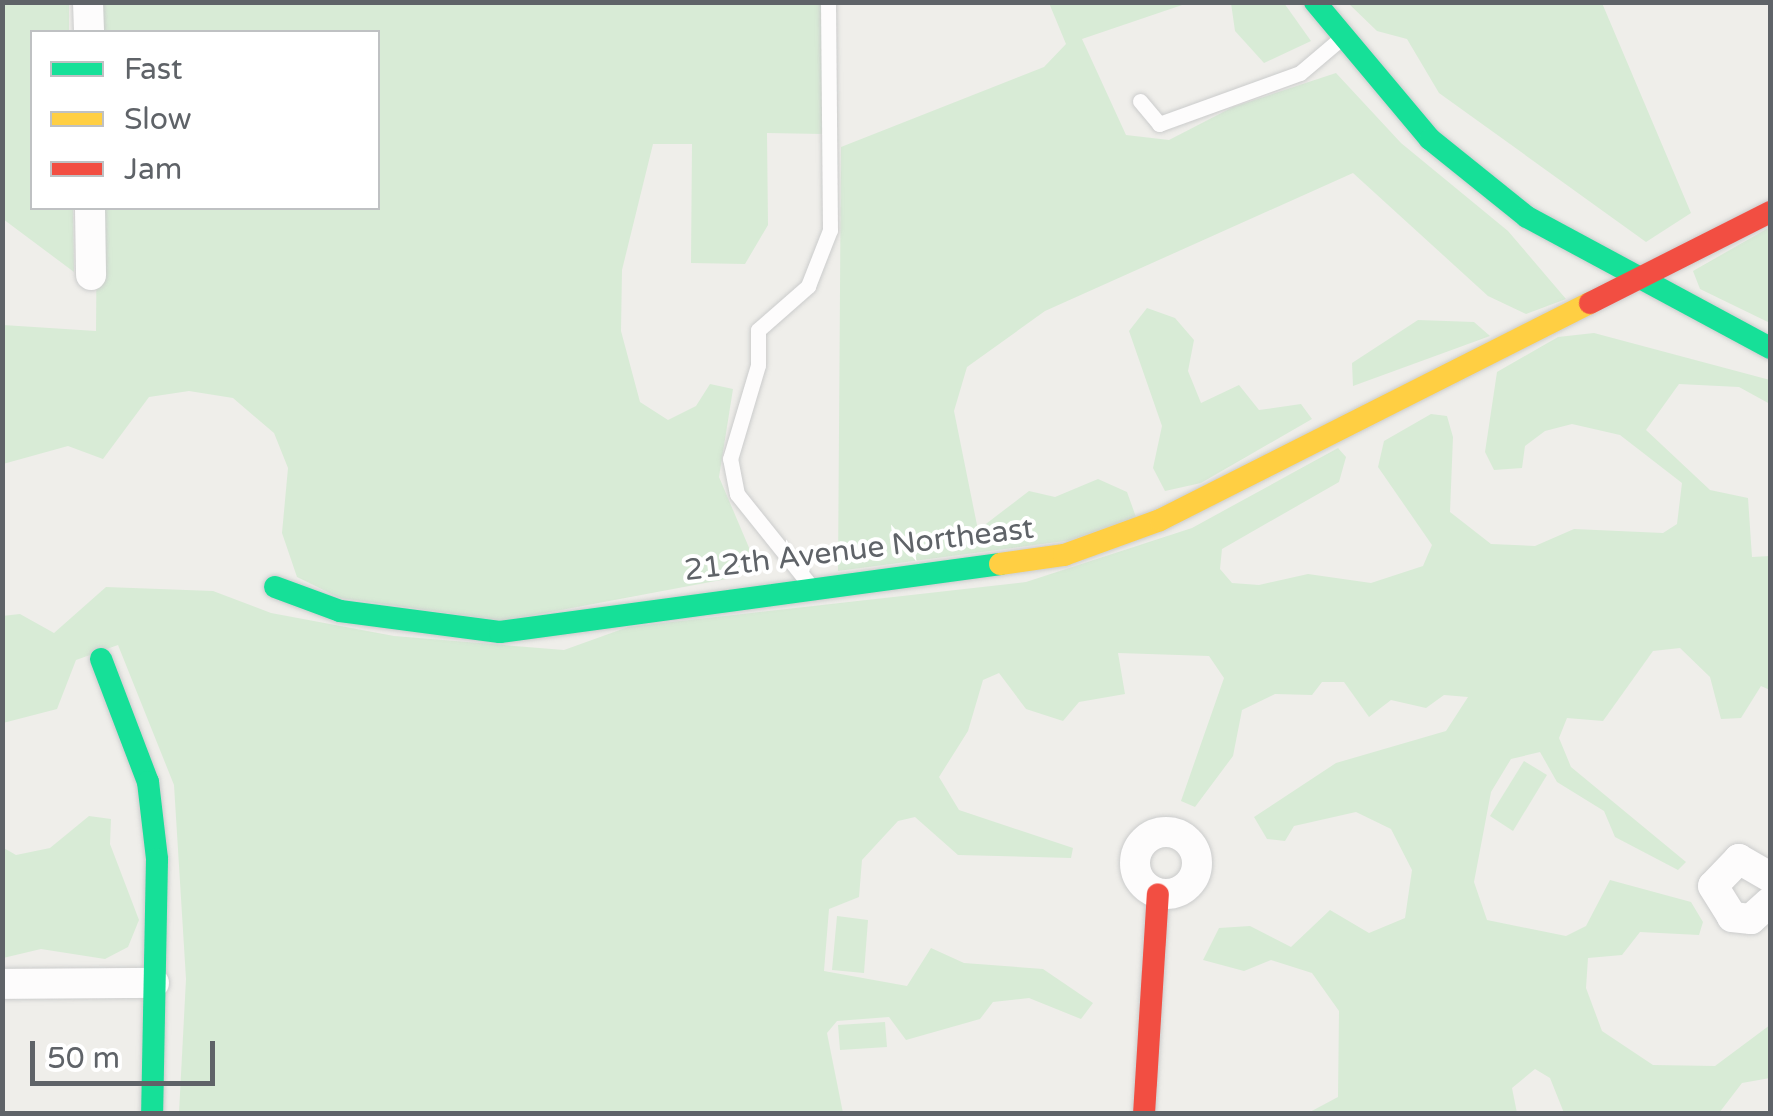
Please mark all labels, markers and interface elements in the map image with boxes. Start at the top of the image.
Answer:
legend [30,30,380,210]
text: Fast [124,51,183,88]
text: Slow [124,101,192,138]
text: Jam [124,151,182,188]
street label: 212th Avenue Northeast [682,511,1036,589]
scale bar [35,1021,220,1083]
text: 50 m [47,1040,120,1077]

